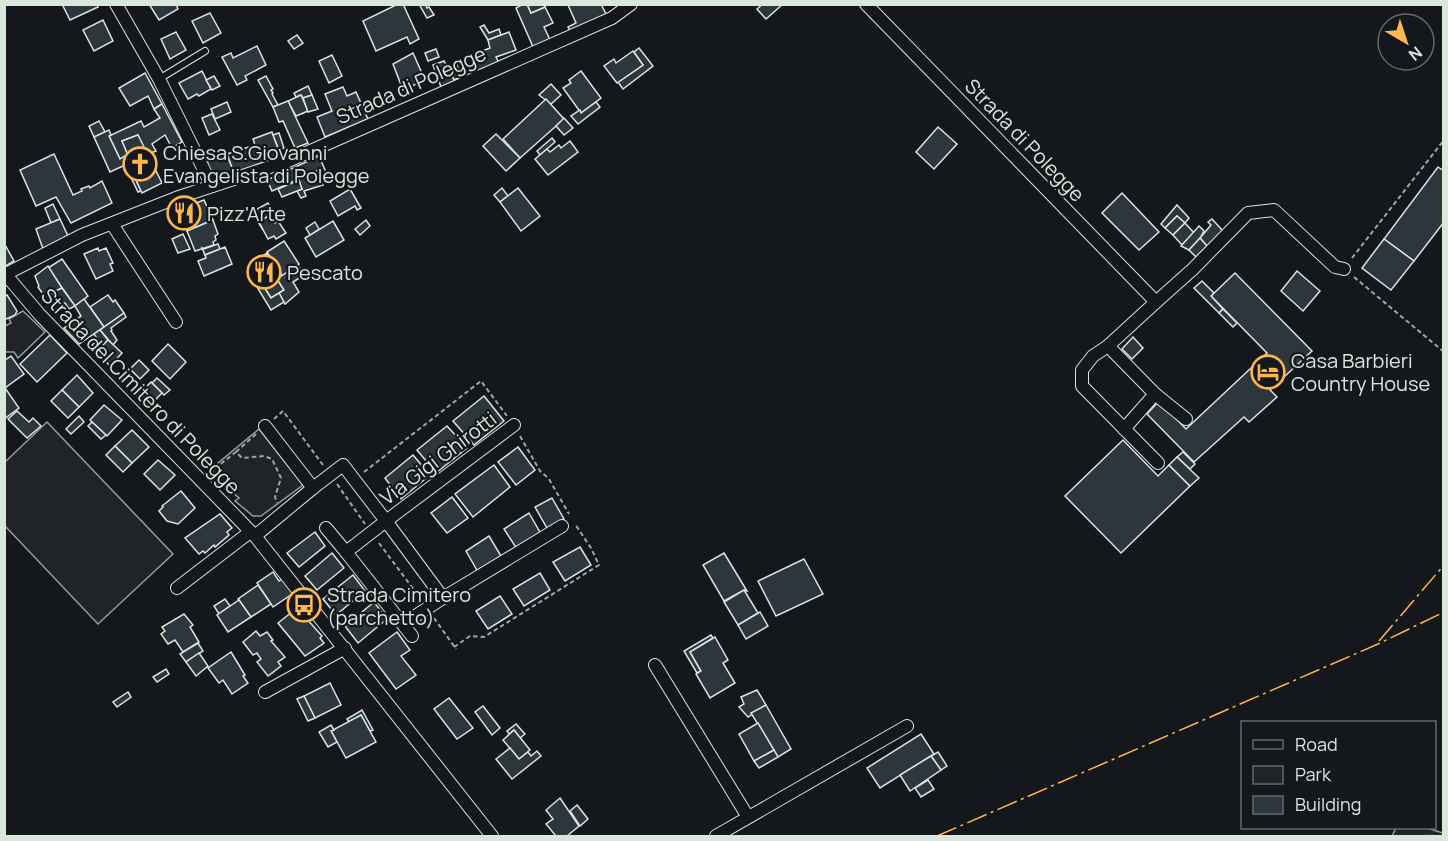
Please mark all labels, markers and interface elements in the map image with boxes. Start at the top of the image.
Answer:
north arrow [1376,12,1436,72]
street label: Strada di Polegge [332,40,490,130]
text: N [1404,41,1427,66]
street label: Strada di Polegge [959,73,1091,207]
place label: Chiesa S.Giovanni Evangelista di Polegge [163,139,370,189]
church icon: Chiesa S.Giovanni Evangelista di Polegge [122,146,158,182]
restaurant icon: Pizz'Arte [166,195,202,231]
place label: Pizz'Arte [207,200,286,227]
restaurant icon: Pescato [246,254,282,290]
place label: Pescato [287,259,363,286]
street label: Strada del Cimitero di Polegge [35,282,247,500]
place label: Casa Barbieri Country House [1291,347,1430,397]
hotel icon: Casa Barbieri Country House [1250,354,1286,390]
street label: Via Gigi Ghirotti [374,405,502,511]
place label: Strada Cimitero (parchetto) [327,581,471,631]
bus stop icon: Strada Cimitero (parchetto) [286,587,322,623]
legend [1241,721,1436,829]
text: Road [1295,732,1338,756]
text: Park [1295,762,1332,786]
text: Building [1295,792,1361,816]

